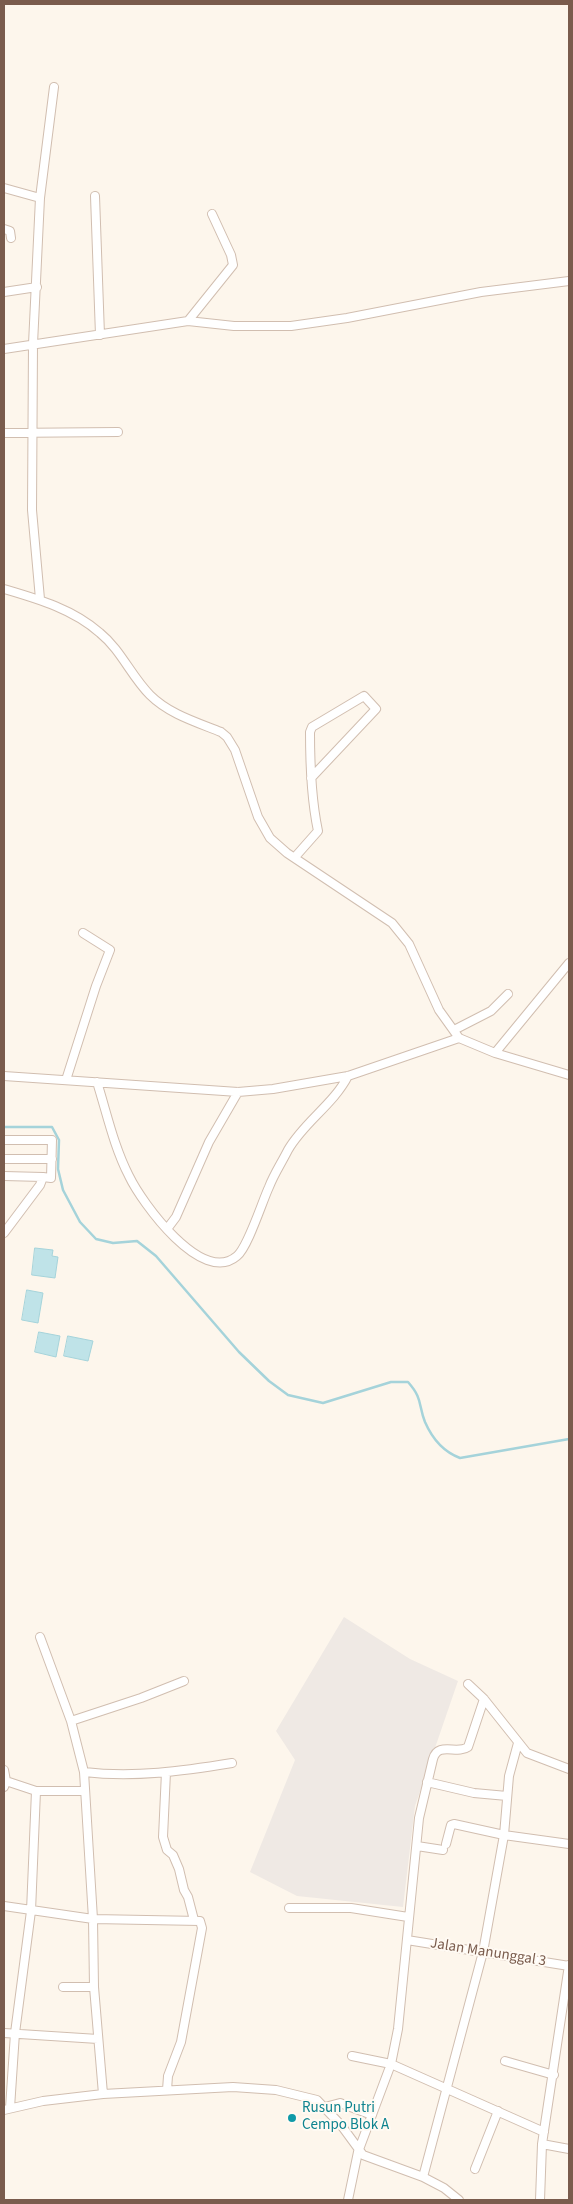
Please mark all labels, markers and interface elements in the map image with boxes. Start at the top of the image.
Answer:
street label: Jalan Manunggal 3 [429,1935,547,1971]
place label: Rusun Putri Cempo Blok A [302,2100,389,2135]
marker: Rusun Putri Cempo Blok A [286,2112,298,2124]

